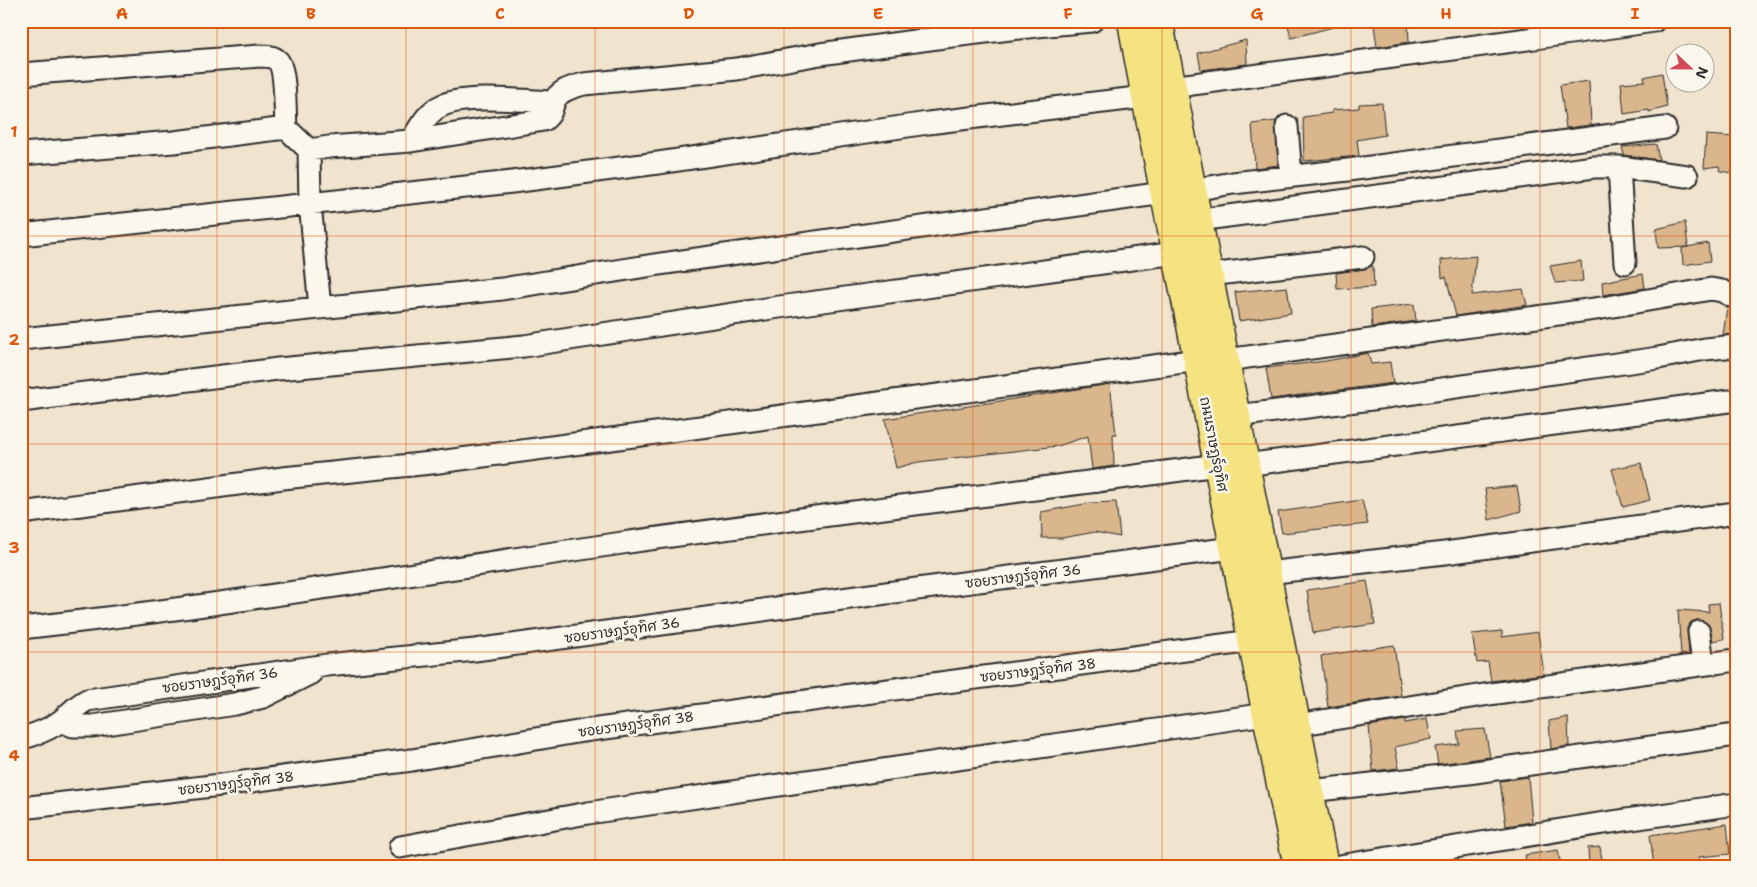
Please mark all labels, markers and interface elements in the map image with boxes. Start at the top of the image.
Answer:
text: A [116,3,128,24]
text: B [306,3,316,24]
text: C [495,3,505,24]
text: D [683,3,695,24]
text: E [873,3,883,24]
text: F [1063,3,1073,24]
text: G [1251,3,1264,24]
text: H [1440,3,1452,24]
text: I [1631,3,1640,24]
north arrow [1664,42,1714,92]
text: N [1692,64,1712,81]
text: 1 [10,121,18,142]
text: 2 [8,329,20,350]
street label: ถนนราษฎร์อุทิศ [1195,395,1232,494]
text: 3 [8,537,20,558]
street label: ซอยราษฎร์อุทิศ 36 [964,560,1082,593]
street label: ซอยราษฎร์อุทิศ 36 [563,613,681,648]
street label: ซอยราษฎร์อุทิศ 38 [979,654,1097,687]
street label: ซอยราษฎร์อุทิศ 36 [161,663,279,698]
street label: ซอยราษฎร์อุทิศ 38 [577,707,695,742]
text: 4 [8,745,20,766]
street label: ซอยราษฎร์อุทิศ 38 [177,767,295,800]

